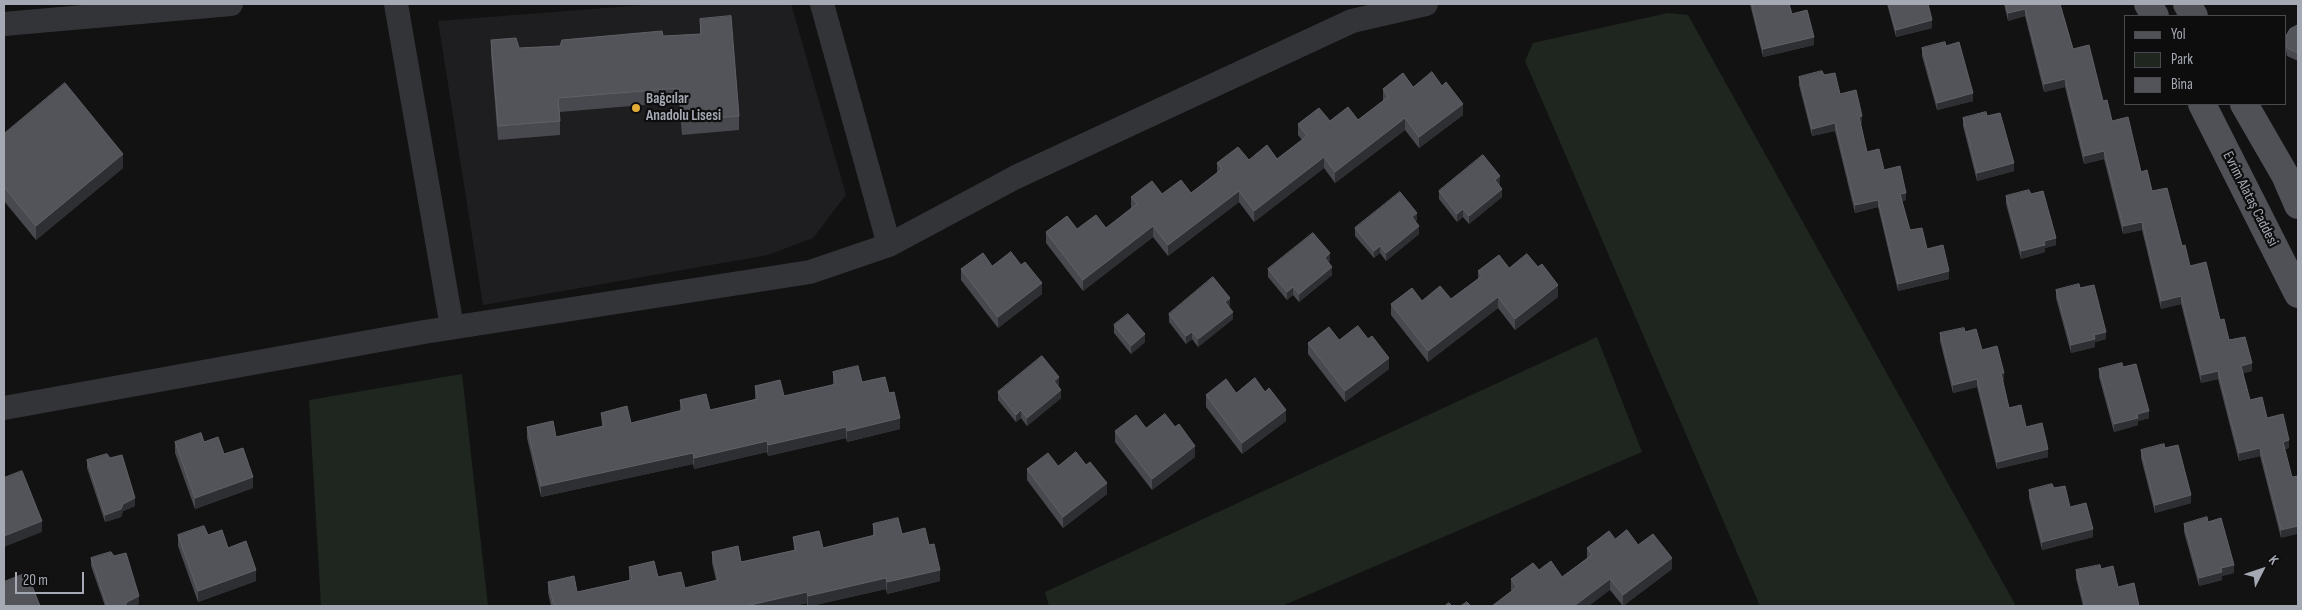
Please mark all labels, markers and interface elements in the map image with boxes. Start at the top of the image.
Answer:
legend [2124,15,2287,105]
text: Yol [2171,25,2186,44]
text: Park [2171,50,2193,69]
text: Bina [2171,75,2193,94]
place label: Bağcılar Anadolu Lisesi [646,90,721,125]
marker: Bağcılar Anadolu Lisesi [630,102,642,114]
street label: Evrim Alataş Caddesi [2218,149,2282,249]
north arrow [2237,545,2287,595]
text: K [2265,552,2282,568]
scale bar [18,562,86,594]
text: 20 m [23,571,48,590]

